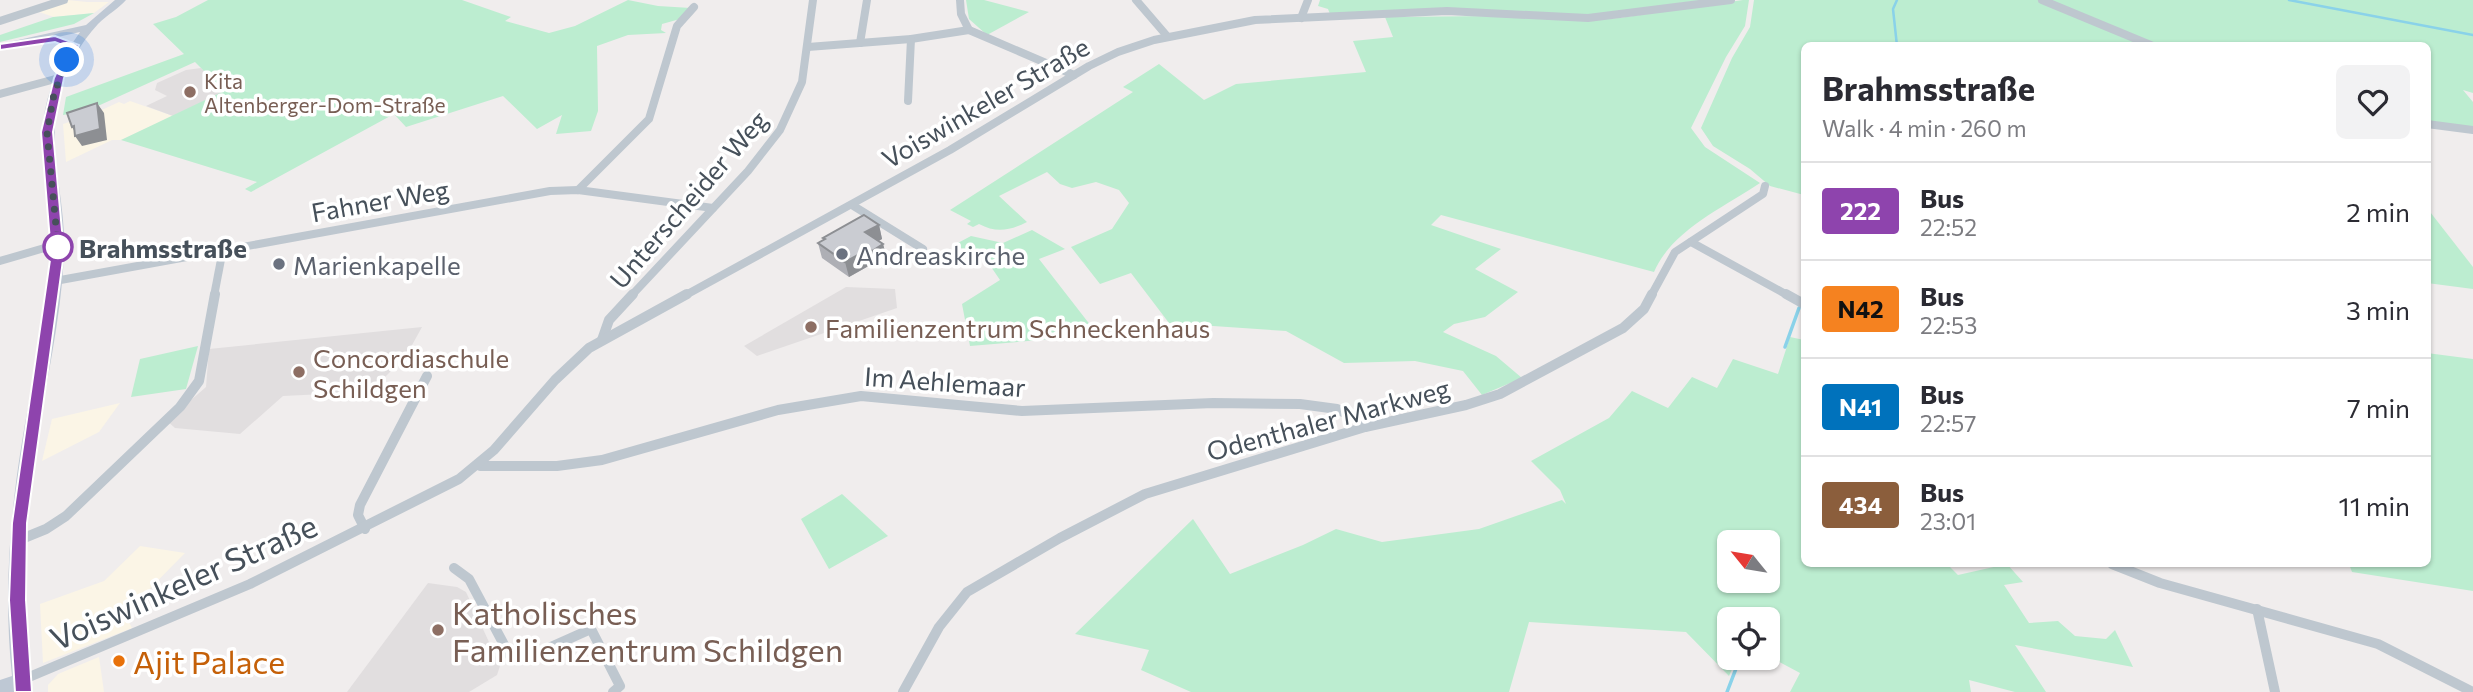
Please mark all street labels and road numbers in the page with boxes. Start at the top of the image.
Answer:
street label: Voiswinkeler Straße [876,30,1094,174]
street label: Unterscheider Weg [603,104,773,294]
street label: Fahner Weg [309,173,451,227]
street label: Im Aehlemaar [863,360,1027,402]
street label: Odenthaler Markweg [1203,372,1453,466]
street label: Voiswinkeler Straße [43,504,323,658]

